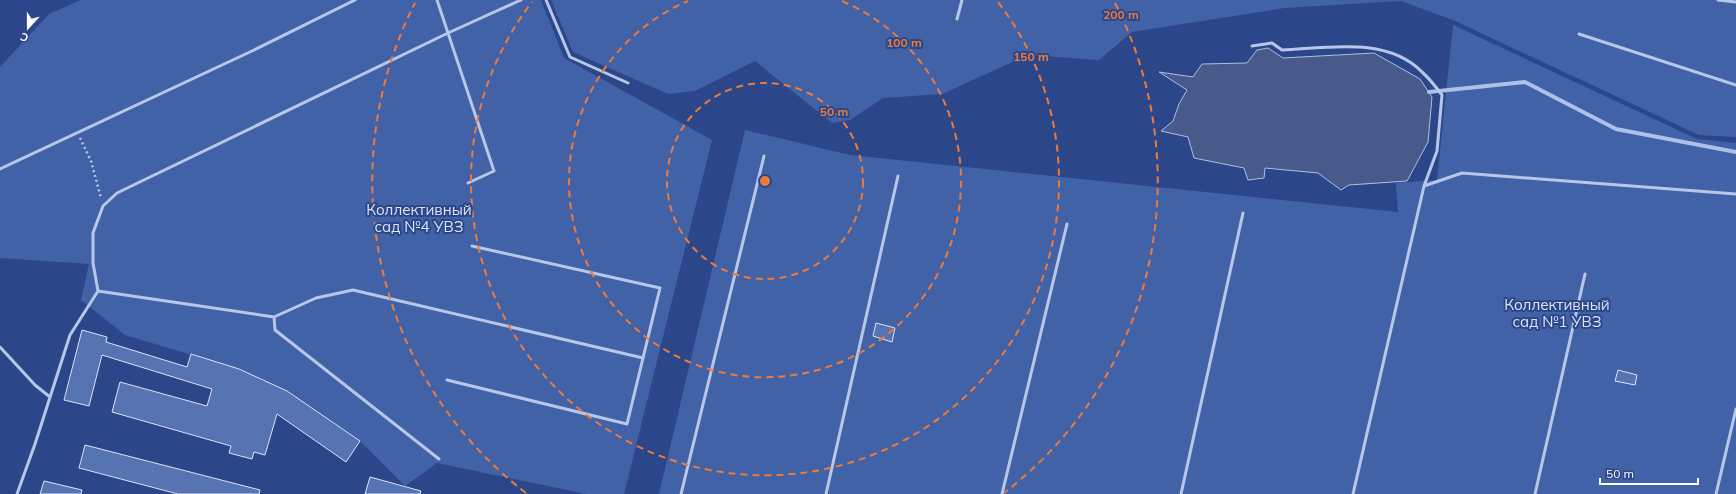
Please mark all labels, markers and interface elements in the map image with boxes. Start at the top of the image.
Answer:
text: 200 m [1103,7,1139,22]
north arrow [8,8,48,48]
text: С [18,29,30,45]
text: 100 m [886,35,922,50]
text: 150 m [1013,49,1049,64]
text: 50 m [820,104,848,119]
centre of rings [758,174,772,188]
park label: Коллективный сад №4 УВЗ [366,200,472,236]
park label: Коллективный сад №1 УВЗ [1504,295,1610,331]
scale bar [1600,460,1698,486]
text: 50 m [1606,466,1634,481]

